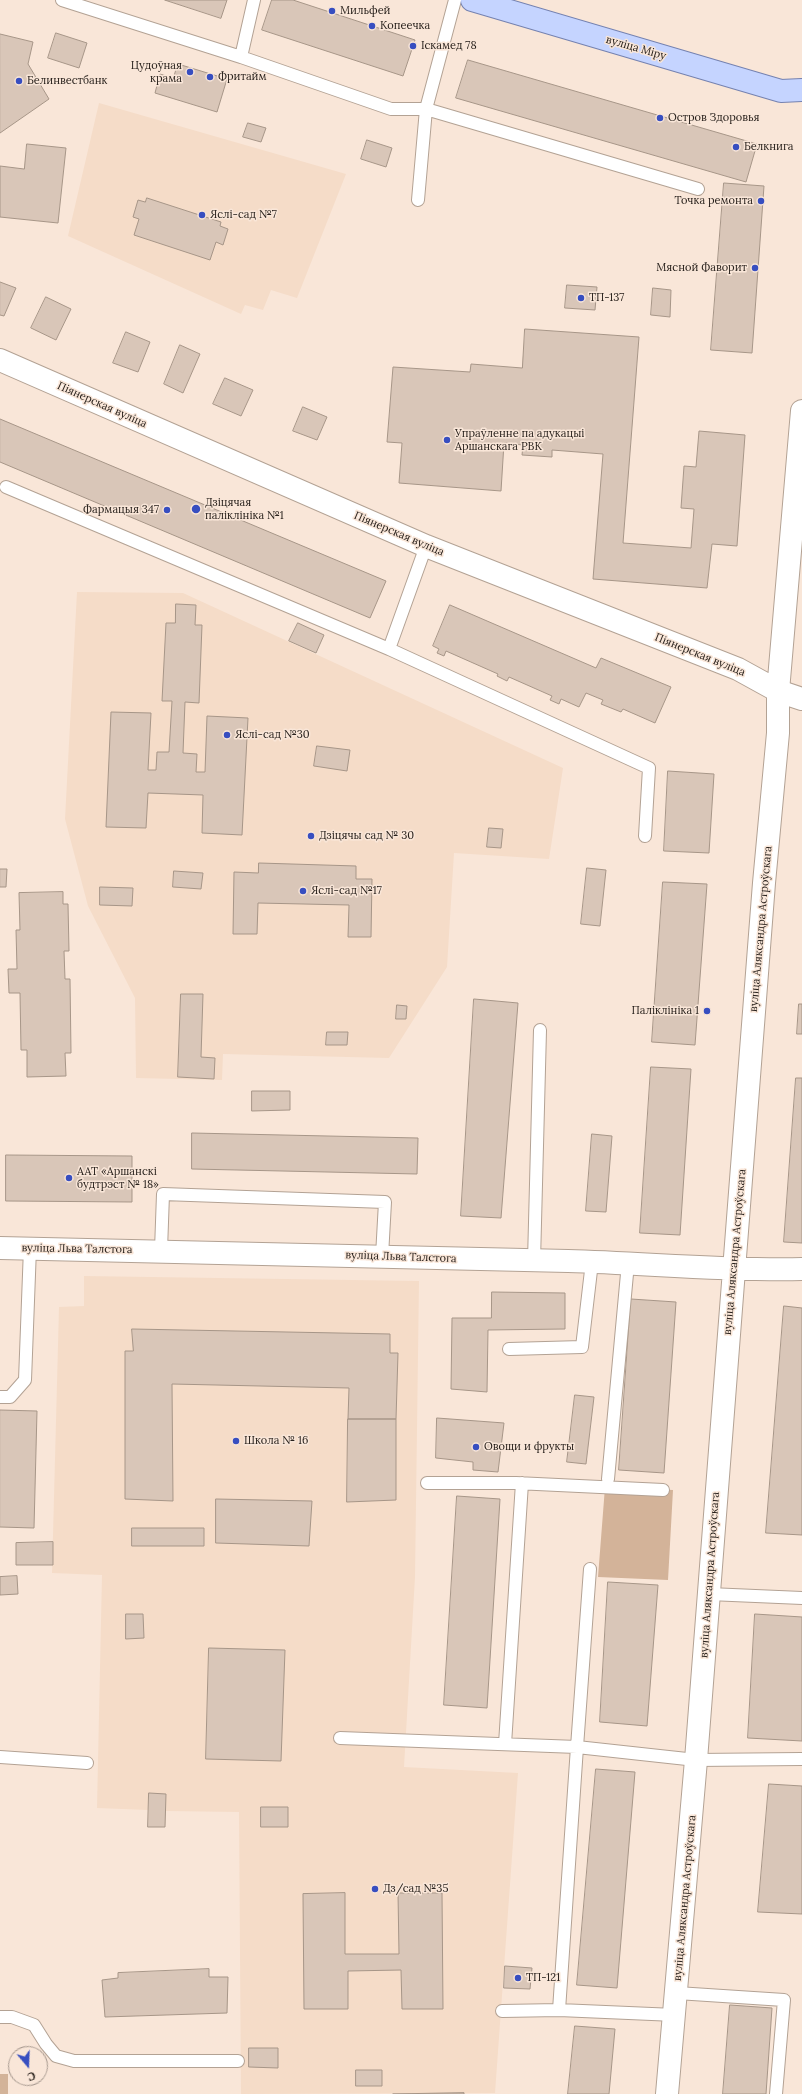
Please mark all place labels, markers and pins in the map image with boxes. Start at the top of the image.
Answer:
place label: Мильфей [340,4,391,18]
marker: Мильфей [327,6,337,16]
place label: Копеечка [380,19,430,33]
marker: Копеечка [367,21,377,31]
place label: Іскамед 78 [421,39,477,53]
marker: Іскамед 78 [408,41,418,51]
place label: Цудоўная крама [131,59,182,85]
marker: Цудоўная крама [185,67,195,77]
place label: Фритайм [218,70,267,84]
marker: Фритайм [205,72,215,82]
place label: Белинвестбанк [27,74,107,88]
marker: Белинвестбанк [14,76,24,86]
place label: Остров Здоровья [668,111,760,125]
marker: Остров Здоровья [655,113,665,123]
place label: Белкнига [744,140,793,154]
marker: Белкнига [731,142,741,152]
place label: Точка ремонта [674,194,753,208]
marker: Точка ремонта [756,196,766,206]
place label: Яслі-сад №7 [210,208,277,222]
marker: Яслі-сад №7 [197,210,207,220]
place label: Мясной Фаворит [656,261,747,275]
marker: Мясной Фаворит [750,263,760,273]
place label: ТП-137 [589,291,624,305]
marker: ТП-137 [576,293,586,303]
place label: Упраўленне па адукацыі Аршанскага РВК [455,427,584,453]
marker: Упраўленне па адукацыі Аршанскага РВК [442,435,452,445]
place label: Дзіцячая паліклініка №1 [205,496,284,522]
place label: Фармацыя 347 [83,503,159,517]
marker: Дзіцячая паліклініка №1 [190,503,202,515]
marker: Фармацыя 347 [162,505,172,515]
place label: Яслі-сад №30 [235,728,310,742]
marker: Яслі-сад №30 [222,730,232,740]
place label: Дзіцячы сад № 30 [319,829,414,843]
marker: Дзіцячы сад № 30 [306,831,316,841]
place label: Яслі-сад №17 [311,884,382,898]
marker: Яслі-сад №17 [298,886,308,896]
place label: Паліклініка 1 [632,1004,699,1018]
marker: Паліклініка 1 [702,1006,712,1016]
place label: ААТ «Аршанскі будтрэст № 18» [77,1165,159,1191]
marker: ААТ «Аршанскі будтрэст № 18» [64,1173,74,1183]
place label: Школа № 16 [244,1434,308,1448]
marker: Школа № 16 [231,1436,241,1446]
place label: Овощи и фрукты [484,1440,574,1454]
marker: Овощи и фрукты [471,1442,481,1452]
place label: Дз/сад №35 [383,1882,448,1896]
marker: Дз/сад №35 [370,1884,380,1894]
place label: ТП-121 [526,1971,560,1985]
marker: ТП-121 [513,1973,523,1983]

